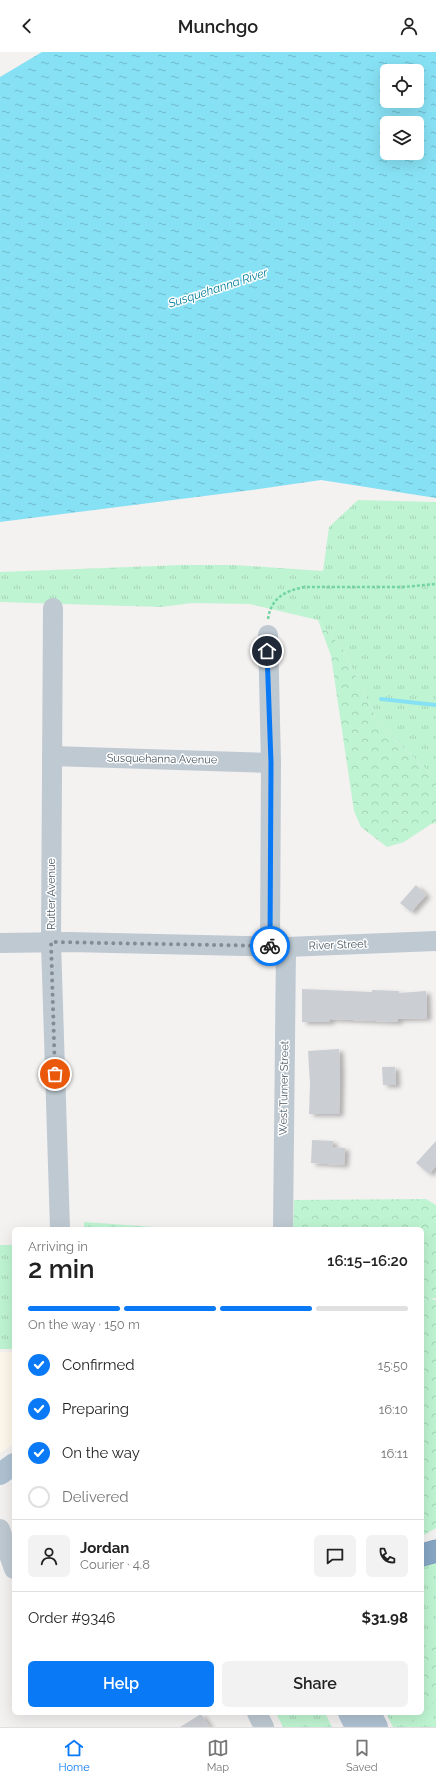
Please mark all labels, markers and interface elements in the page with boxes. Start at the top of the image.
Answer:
icon: back [16,15,38,37]
icon: person [398,15,420,37]
text: Munchgo [178,16,258,37]
map controls [380,64,424,160]
button: locate [380,64,424,108]
button: layers [380,116,424,160]
water label: Susquehanna River [166,265,270,311]
pin [250,634,284,668]
icon: home [256,640,278,662]
street label: Susquehanna Avenue [107,752,218,766]
street label: Rutter Avenue [45,857,58,930]
courier [250,926,290,966]
icon: bike [259,935,281,957]
street label: River Street [309,937,368,953]
street label: West Turner Street [277,1040,291,1135]
pin [38,1057,72,1091]
icon: bag [44,1063,66,1085]
text: Arriving in [28,1239,88,1254]
text: 16:15–16:20 [327,1252,408,1270]
text: 2 min [28,1254,95,1284]
text: On the way · 150 m [28,1317,140,1332]
icon: check [28,1354,50,1376]
text: Confirmed [62,1356,135,1374]
text: 15:50 [378,1358,408,1373]
icon: check [28,1398,50,1420]
text: Preparing [62,1400,129,1418]
text: 16:10 [379,1402,408,1417]
icon: check [28,1442,50,1464]
text: On the way [62,1444,140,1462]
text: 16:11 [381,1446,408,1461]
text: Delivered [62,1488,129,1506]
button: person [28,1535,70,1577]
button: chat [314,1535,356,1577]
button: phone [366,1535,408,1577]
text: Jordan [80,1539,129,1557]
text: Courier · 4.8 [80,1557,150,1572]
text: Order #9346 [28,1609,115,1627]
text: $31.98 [362,1609,408,1627]
button: Help [28,1661,214,1707]
button: Share [222,1661,408,1707]
tab: Home [59,1737,90,1774]
tab: Map [207,1737,229,1774]
tab: Saved [346,1737,377,1774]

